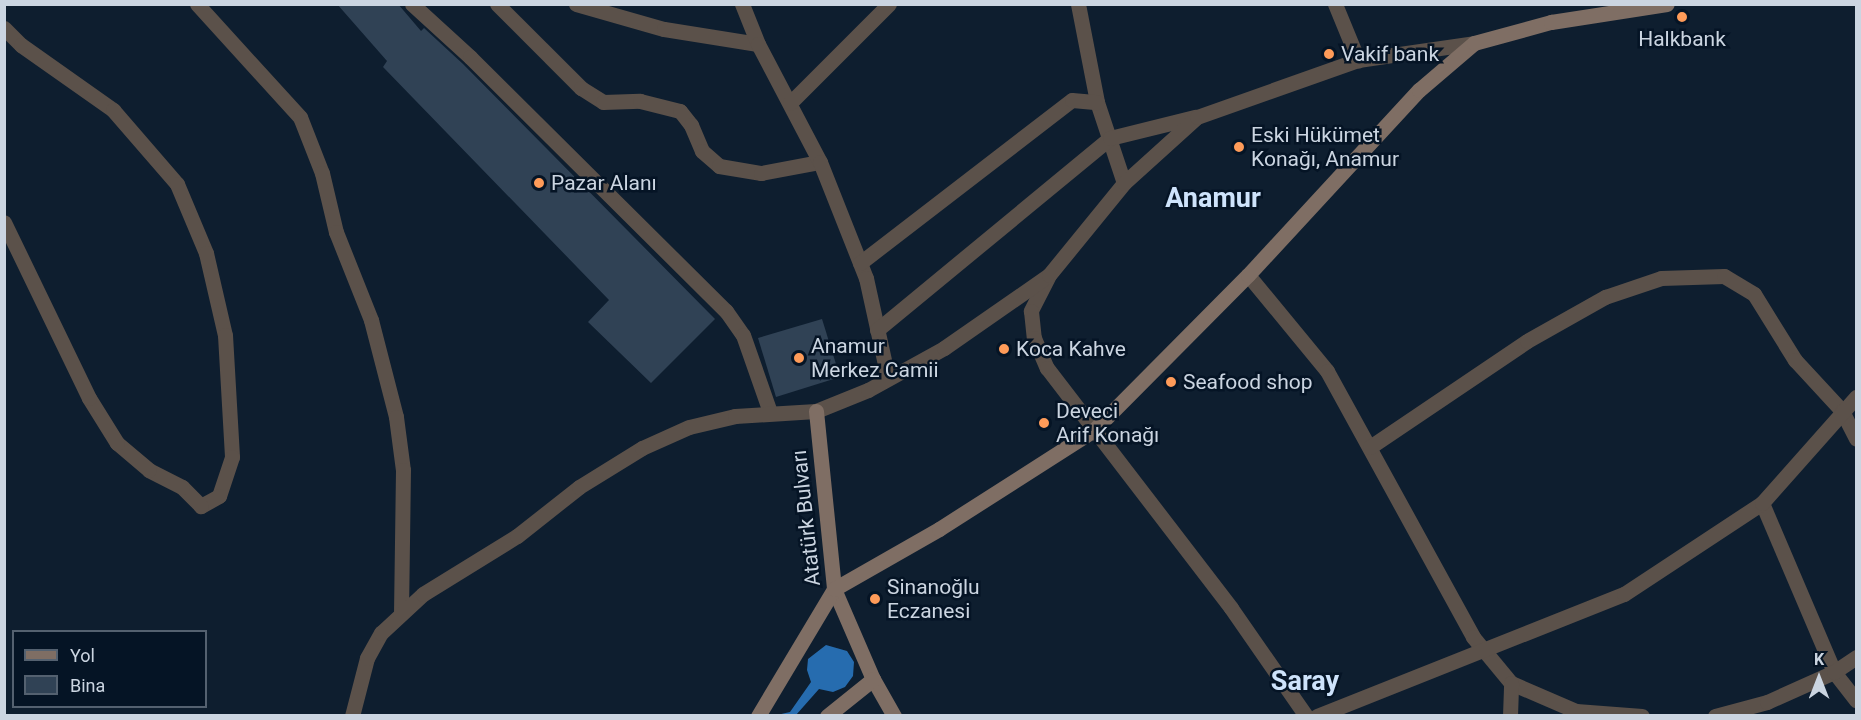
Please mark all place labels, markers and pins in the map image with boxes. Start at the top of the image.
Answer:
marker: Halkbank [1675,10,1689,24]
place label: Halkbank [1638,26,1726,52]
place label: Vakif bank [1341,41,1439,67]
marker: Vakif bank [1322,47,1336,61]
place label: Eski Hükümet Konağı, Anamur [1251,122,1399,172]
marker: Eski Hükümet Konağı, Anamur [1232,140,1246,154]
place label: Pazar Alanı [551,170,657,196]
marker: Pazar Alanı [532,176,546,190]
place label: Anamur Merkez Camii [811,333,939,383]
place label: Koca Kahve [1016,336,1126,362]
marker: Koca Kahve [997,342,1011,356]
marker: Anamur Merkez Camii [792,351,806,365]
place label: Seafood shop [1183,369,1313,395]
marker: Seafood shop [1164,375,1178,389]
place label: Deveci Arif Konağı [1056,398,1159,448]
marker: Deveci Arif Konağı [1037,416,1051,430]
place label: Sinanoğlu Eczanesi [887,574,980,624]
marker: Sinanoğlu Eczanesi [868,592,882,606]

